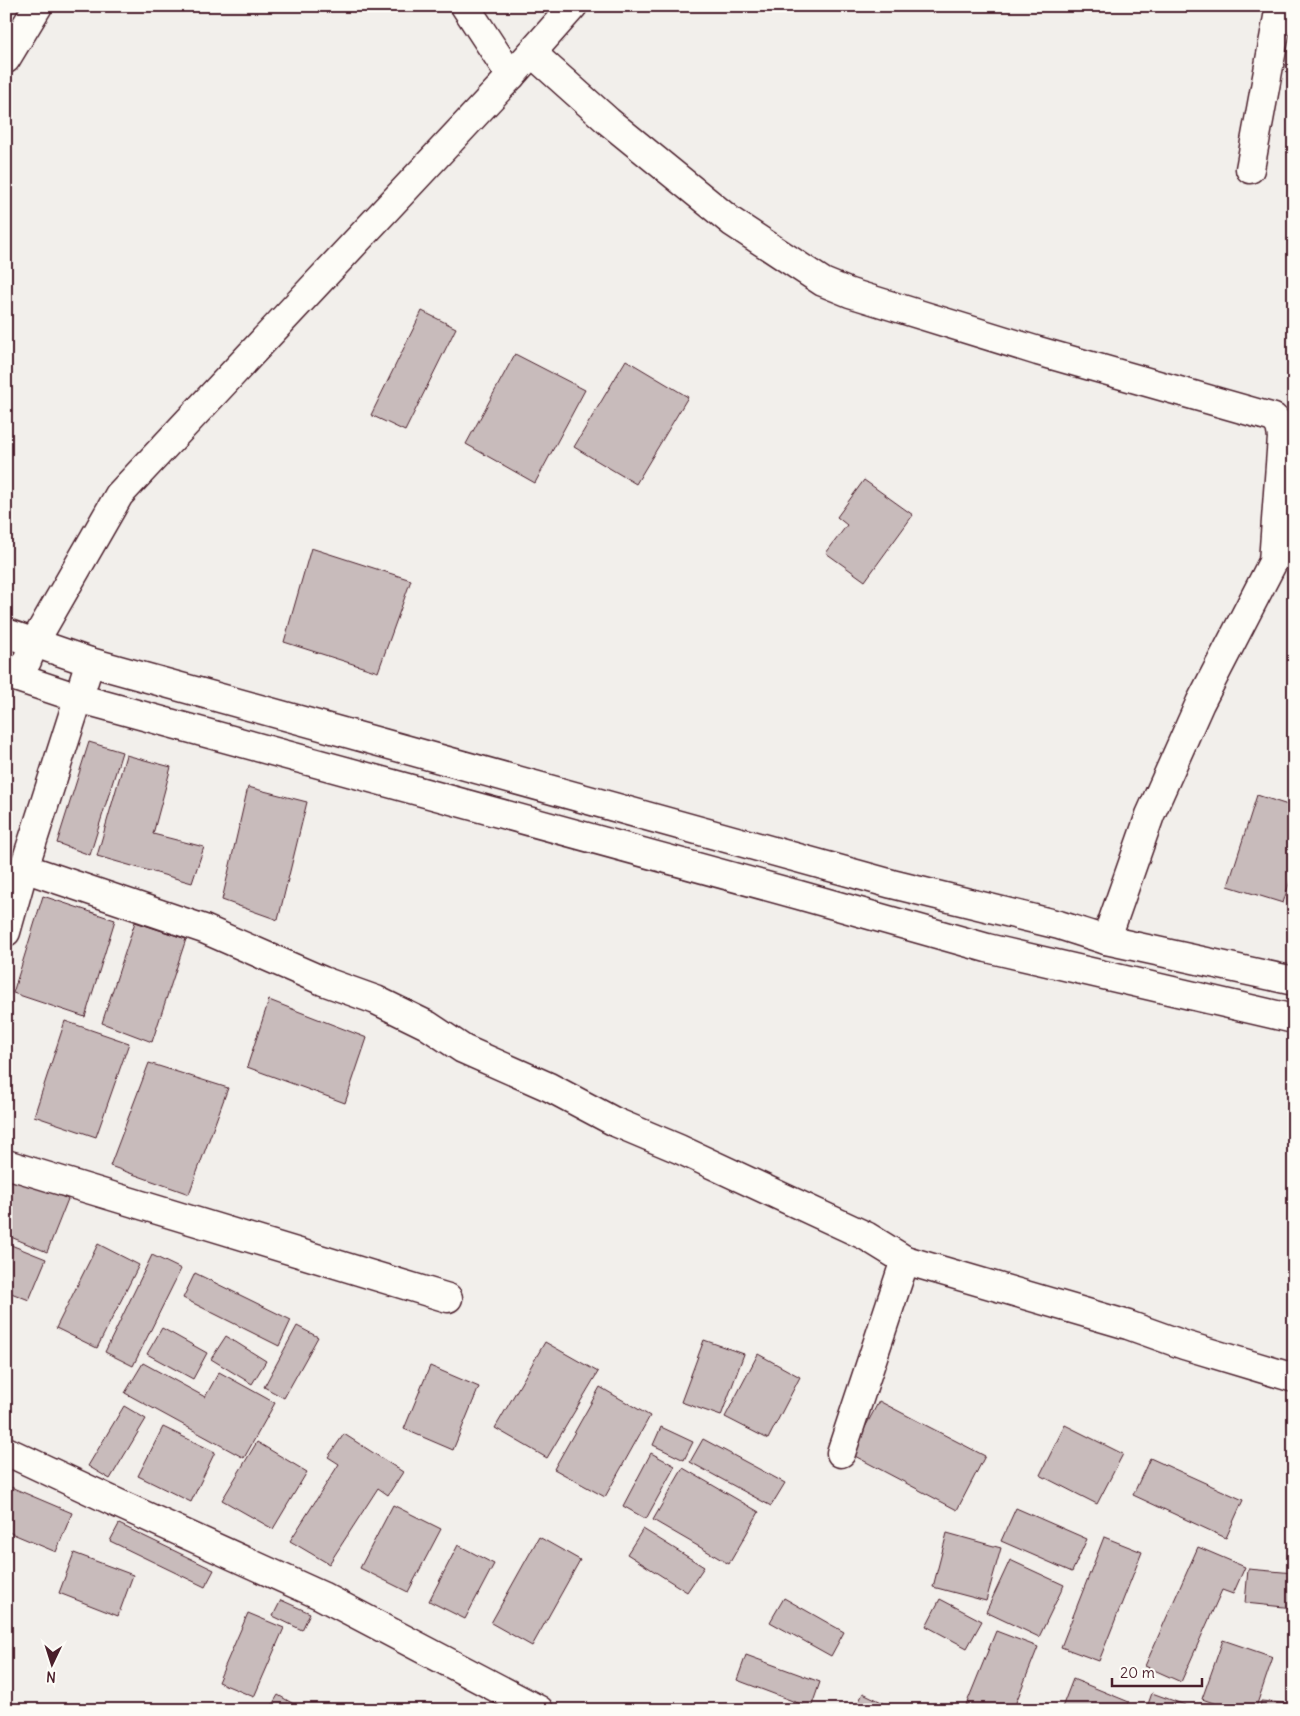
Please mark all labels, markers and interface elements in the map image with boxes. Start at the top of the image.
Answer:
north arrow [28,1638,78,1688]
scale bar [1112,1656,1202,1688]
text: 20 m [1120,1663,1155,1682]
text: N [46,1668,57,1686]

